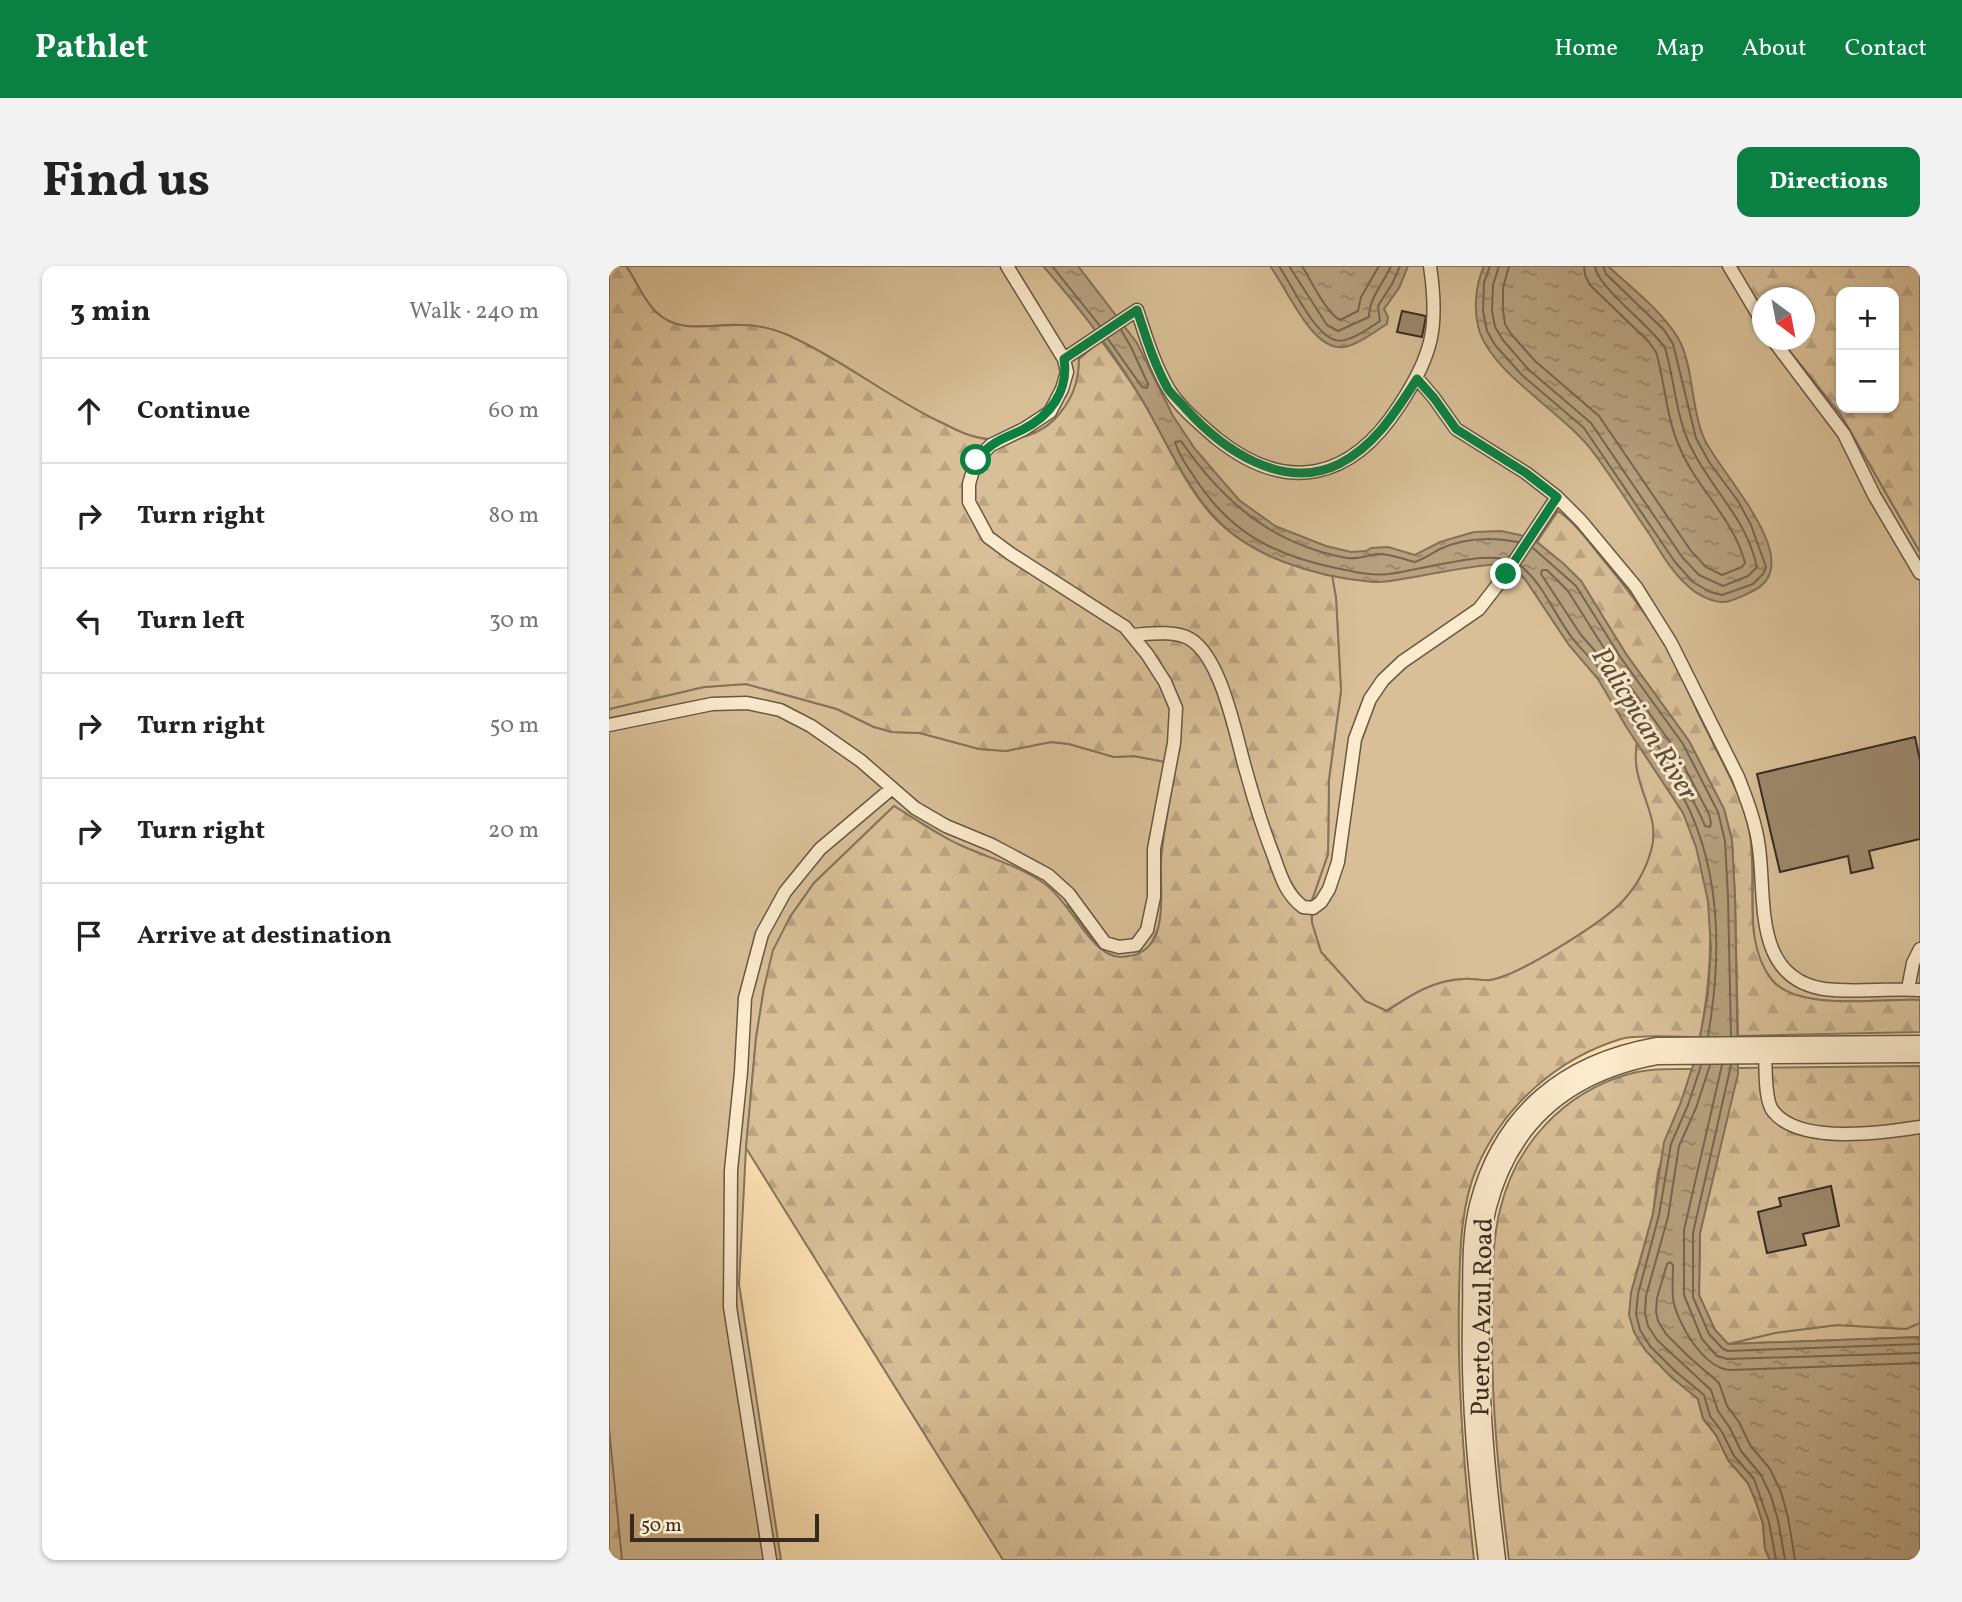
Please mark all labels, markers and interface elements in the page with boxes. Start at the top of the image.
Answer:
text: Pathlet [35,26,148,72]
text: Home [1554,32,1618,66]
text: Map [1656,32,1704,66]
text: About [1742,32,1807,66]
text: Contact [1845,32,1927,66]
button: Directions [1737,147,1920,217]
text: Find us [42,148,210,217]
north arrow [1752,287,1815,350]
map controls [1836,287,1899,413]
button: + [1836,287,1899,350]
text: 3 min [70,291,151,333]
text: Walk · 240 m [409,296,539,328]
button: − [1836,350,1899,413]
icon: ahead [70,392,108,430]
text: Continue [137,393,250,429]
text: 60 m [489,395,539,427]
route start [960,444,991,475]
icon: right [70,497,108,535]
text: Turn right [137,498,265,534]
text: 80 m [489,500,539,532]
route end [1490,558,1521,589]
icon: left [70,602,108,640]
text: Turn left [137,603,245,639]
text: 30 m [489,605,539,637]
water label: Palicpican River [1581,640,1707,809]
icon: right [70,707,108,745]
text: Turn right [137,708,265,744]
text: 50 m [490,710,539,742]
icon: right [70,812,108,850]
text: Turn right [137,813,265,849]
text: 20 m [488,815,539,847]
icon: arrive [70,917,108,955]
text: Arrive at destination [137,918,392,954]
street label: Puerto Azul Road [1463,1217,1503,1417]
scale bar [630,1511,819,1543]
text: 50 m [641,1513,682,1539]

